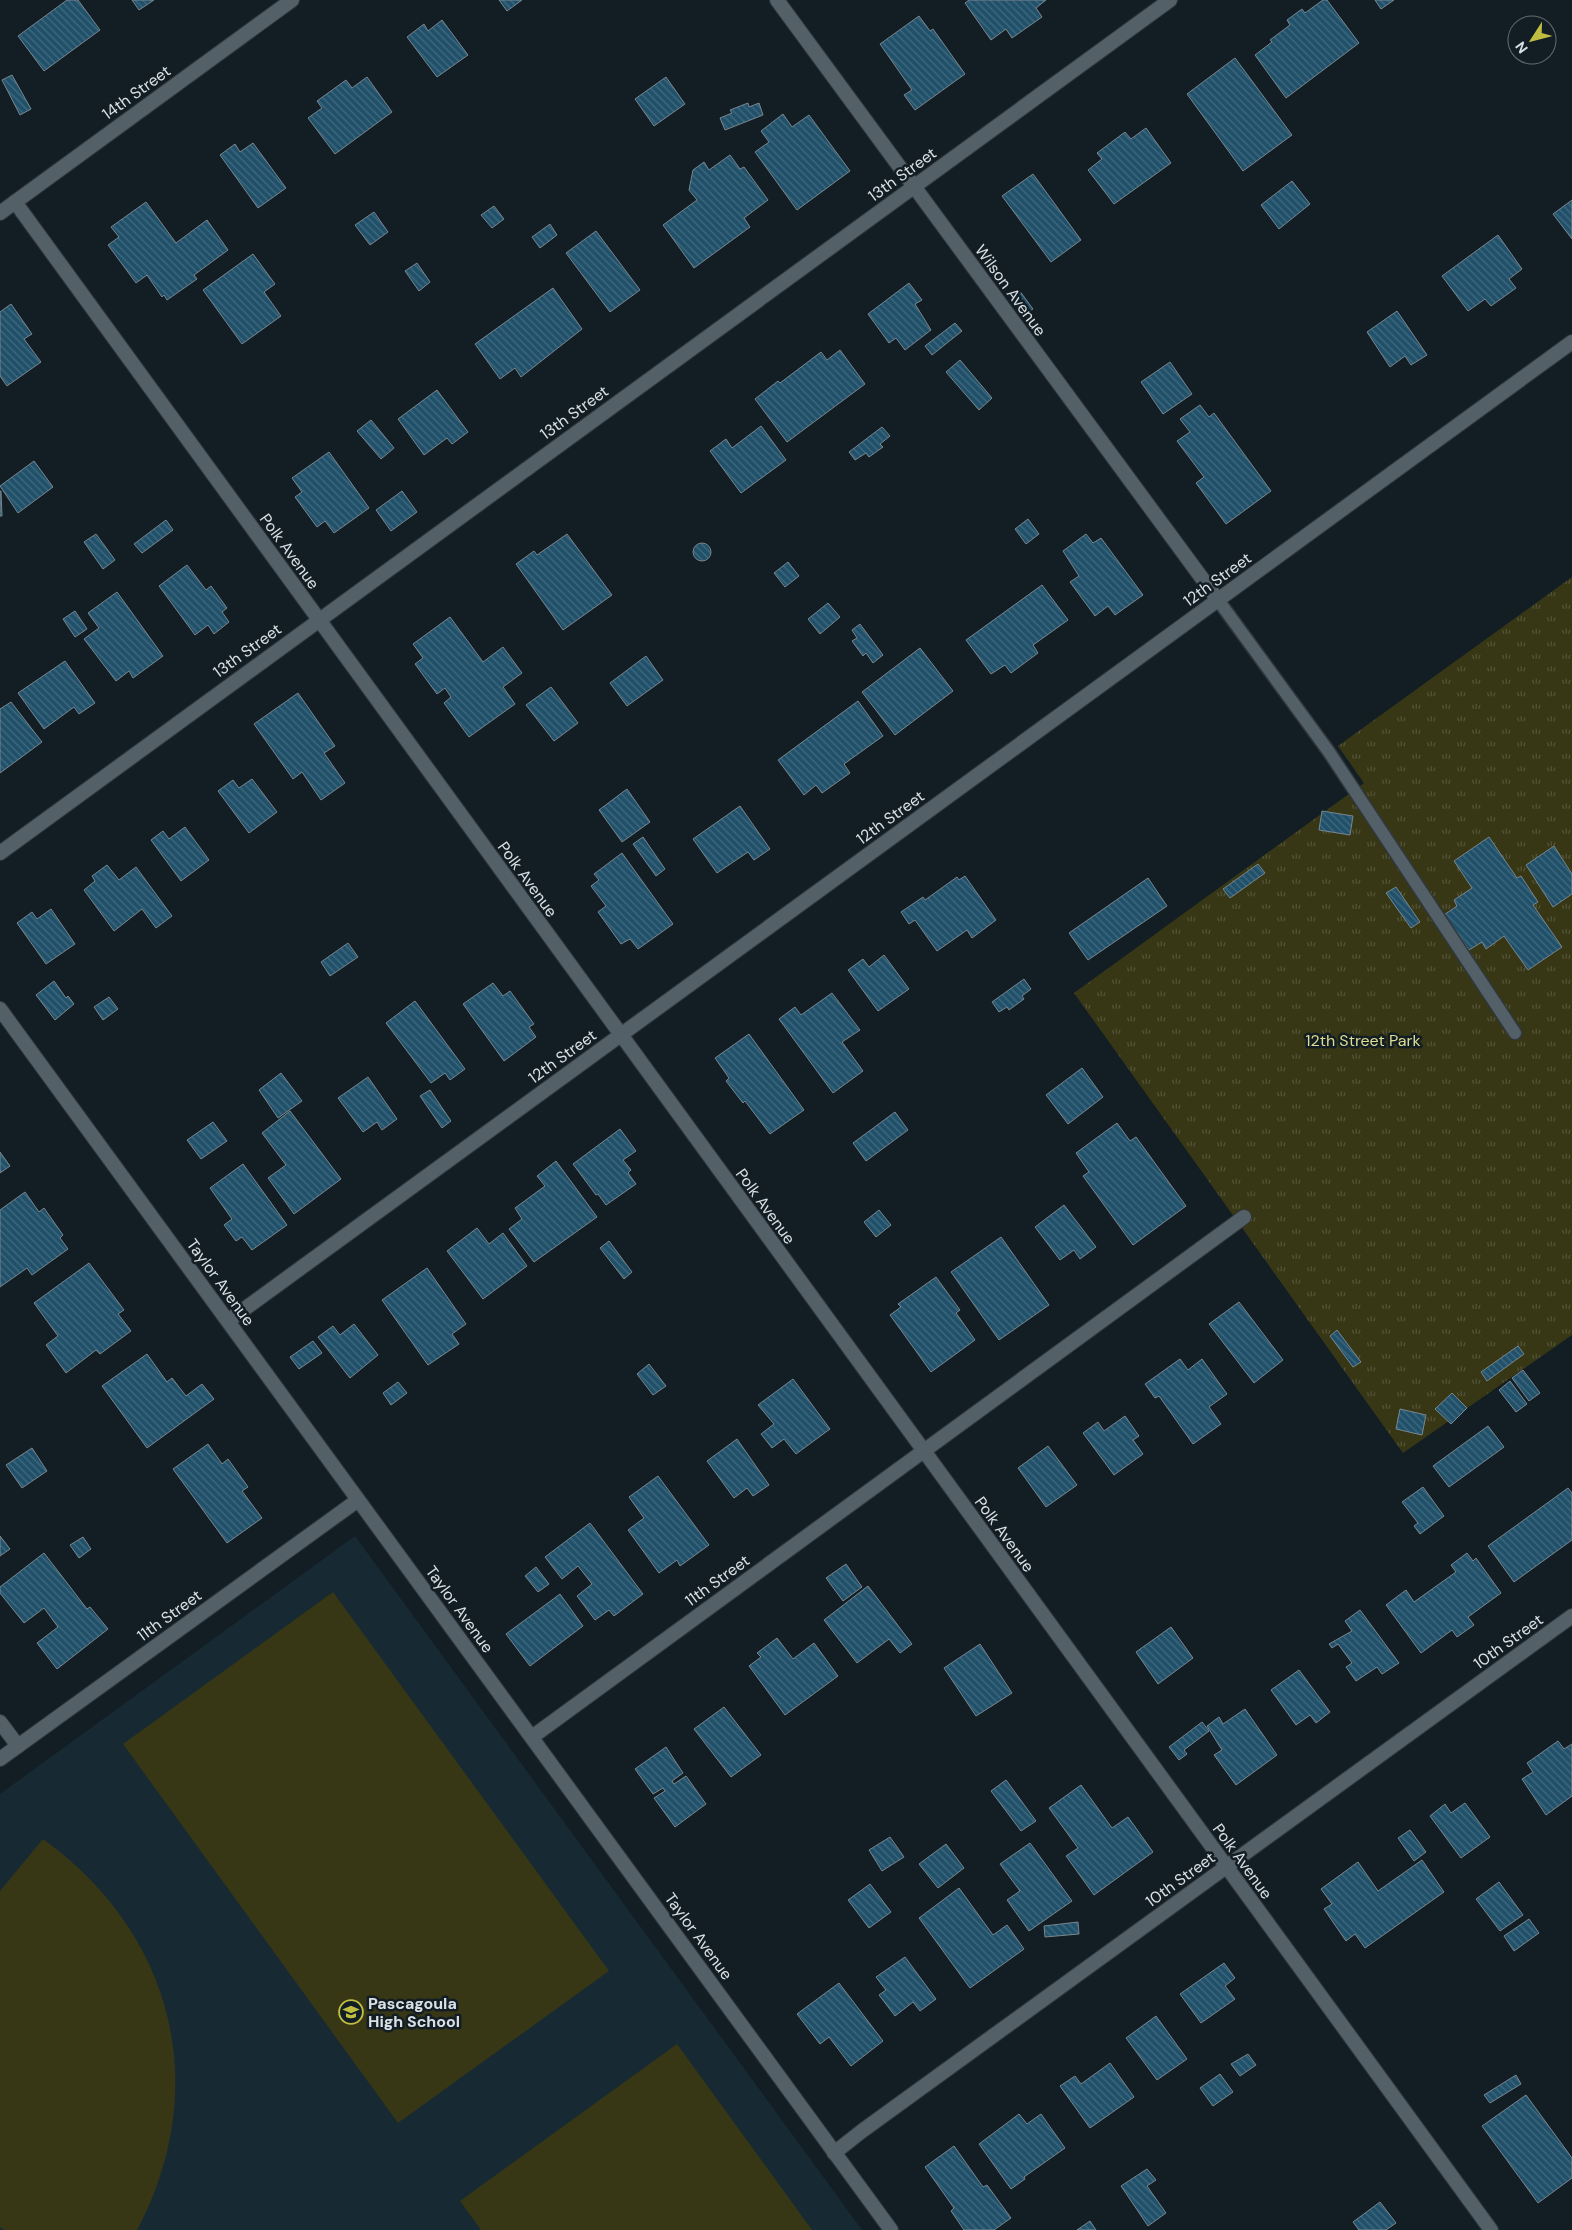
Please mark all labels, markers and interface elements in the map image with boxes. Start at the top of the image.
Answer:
north arrow [1507,15,1557,65]
text: N [1511,38,1532,57]
street label: 14th Street [98,60,175,124]
street label: 13th Street [864,143,941,206]
street label: Wilson Avenue [970,240,1051,340]
street label: 13th Street [536,381,613,444]
street label: Polk Avenue [255,509,324,593]
street label: 12th Street [1179,548,1256,611]
street label: 13th Street [209,619,286,682]
street label: 12th Street [852,786,929,849]
street label: Polk Avenue [493,837,562,921]
street label: 12th Street [524,1025,601,1088]
park label: 12th Street Park [1305,1030,1421,1051]
street label: Polk Avenue [731,1164,800,1248]
street label: Taylor Avenue [182,1235,259,1330]
street label: Polk Avenue [970,1492,1039,1576]
street label: 11th Street [681,1550,754,1611]
street label: Taylor Avenue [421,1562,498,1657]
street label: 11th Street [133,1585,206,1646]
street label: 10th Street [1469,1609,1547,1674]
street label: Polk Avenue [1208,1819,1277,1903]
street label: 10th Street [1141,1847,1219,1912]
street label: Taylor Avenue [660,1889,737,1984]
place label: Pascagoula High School [368,1993,460,2032]
school or university icon: Pascagoula High School [338,1999,364,2025]

